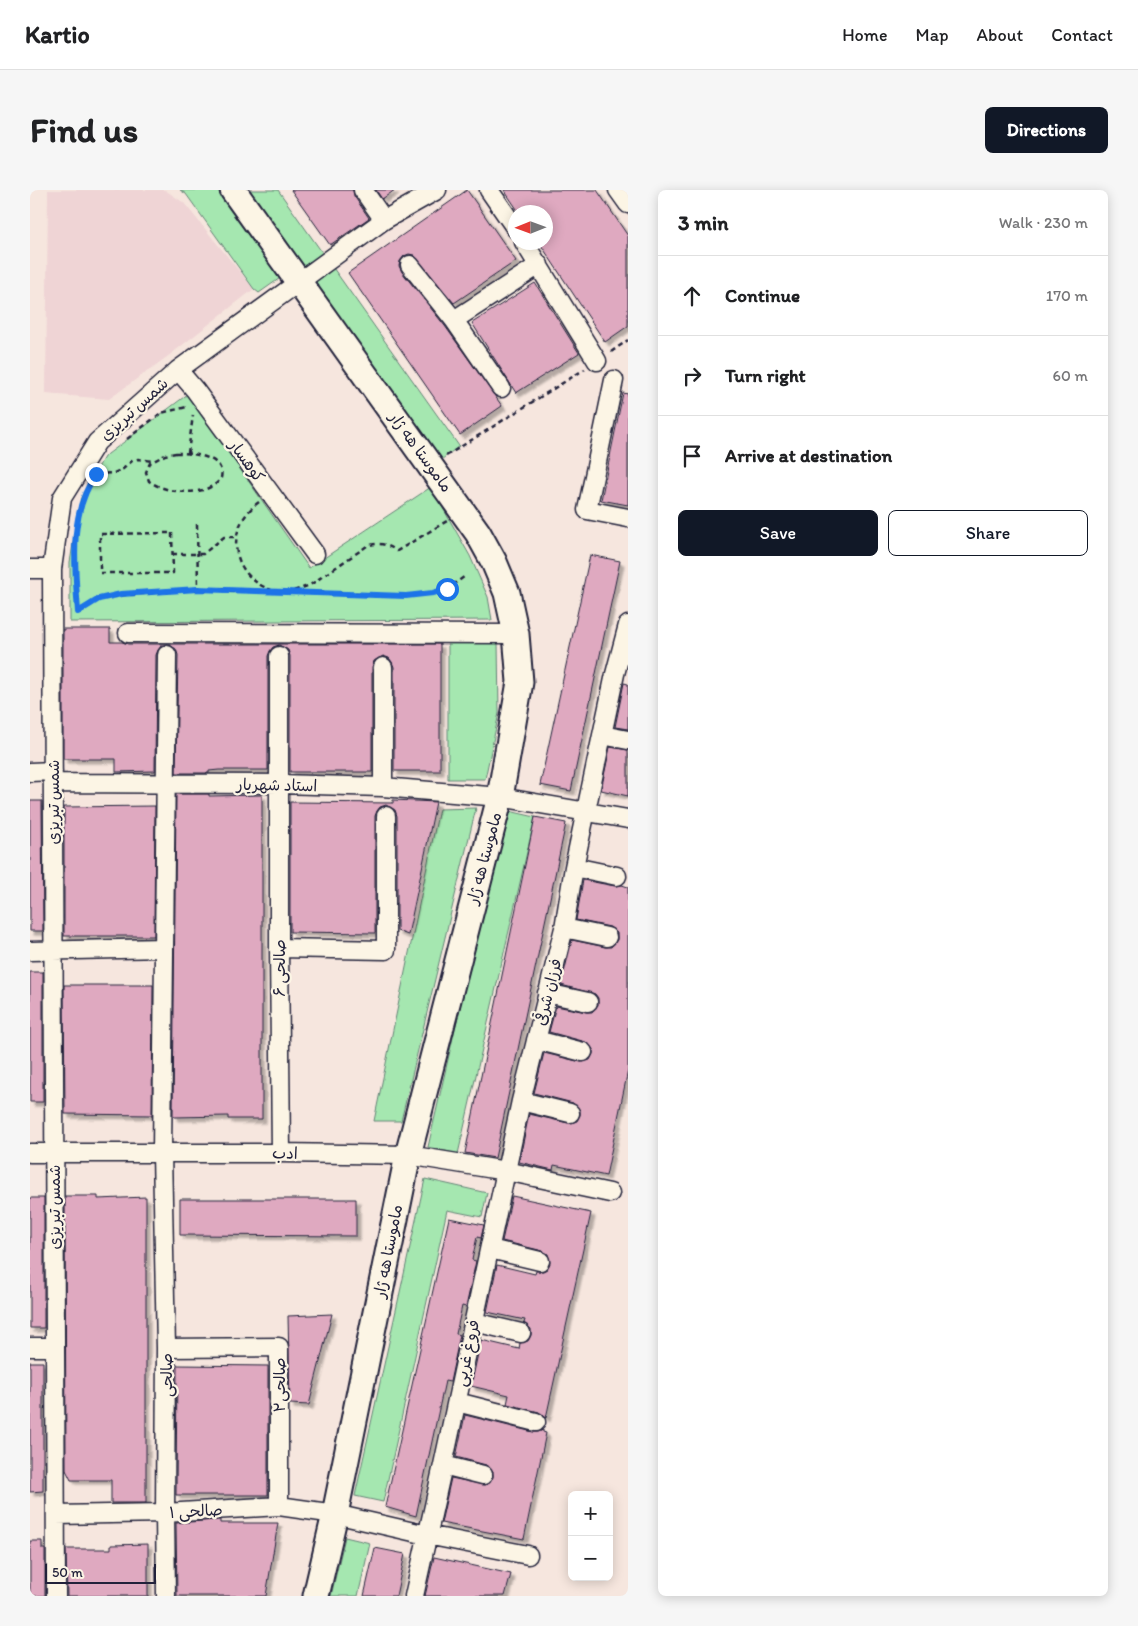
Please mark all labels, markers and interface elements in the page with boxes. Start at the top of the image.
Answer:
text: Kartio [25,20,90,49]
text: Home [842,24,888,46]
text: Map [916,24,949,46]
text: About [977,24,1023,46]
text: Contact [1051,24,1113,46]
button: Directions [985,107,1108,153]
text: Find us [30,109,138,151]
north arrow [508,205,553,250]
text: 3 min [678,210,728,235]
text: Walk · 230 m [999,213,1088,232]
icon: ahead [678,282,706,310]
text: Continue [725,284,800,307]
text: 170 m [1046,286,1088,305]
icon: right [678,362,706,390]
text: Turn right [725,364,806,387]
text: 60 m [1053,366,1088,385]
street label: شمس تبریزی [96,374,172,444]
street label: ماموستا هه ژار [384,407,456,496]
street label: کوهسار [223,434,269,487]
icon: arrive [678,442,706,470]
text: Arrive at destination [725,444,892,467]
route end [85,463,108,486]
button: Save [678,510,878,556]
button: Share [888,510,1088,556]
route start [436,578,459,601]
street label: شمس تبریزی [44,760,63,844]
street label: استاد شهریار [235,775,317,795]
street label: ماموستا هه ژار [462,810,506,908]
street label: صالحی ۶ [270,939,290,997]
street label: فرزان شرقی [530,956,566,1028]
street label: ادب [272,1143,298,1163]
street label: شمس تبریزی [45,1165,64,1249]
street label: ماموستا هه ژار [369,1203,407,1301]
street label: فروغ غربی [451,1318,485,1388]
street label: صالحی [157,1353,177,1397]
street label: صالحی۲ [270,1358,290,1412]
map controls [568,1491,613,1581]
button: + [568,1491,613,1536]
street label: صالحی ۱ [169,1500,223,1523]
button: − [568,1536,613,1581]
scale bar [45,1561,156,1584]
text: 50 m [52,1564,83,1581]

